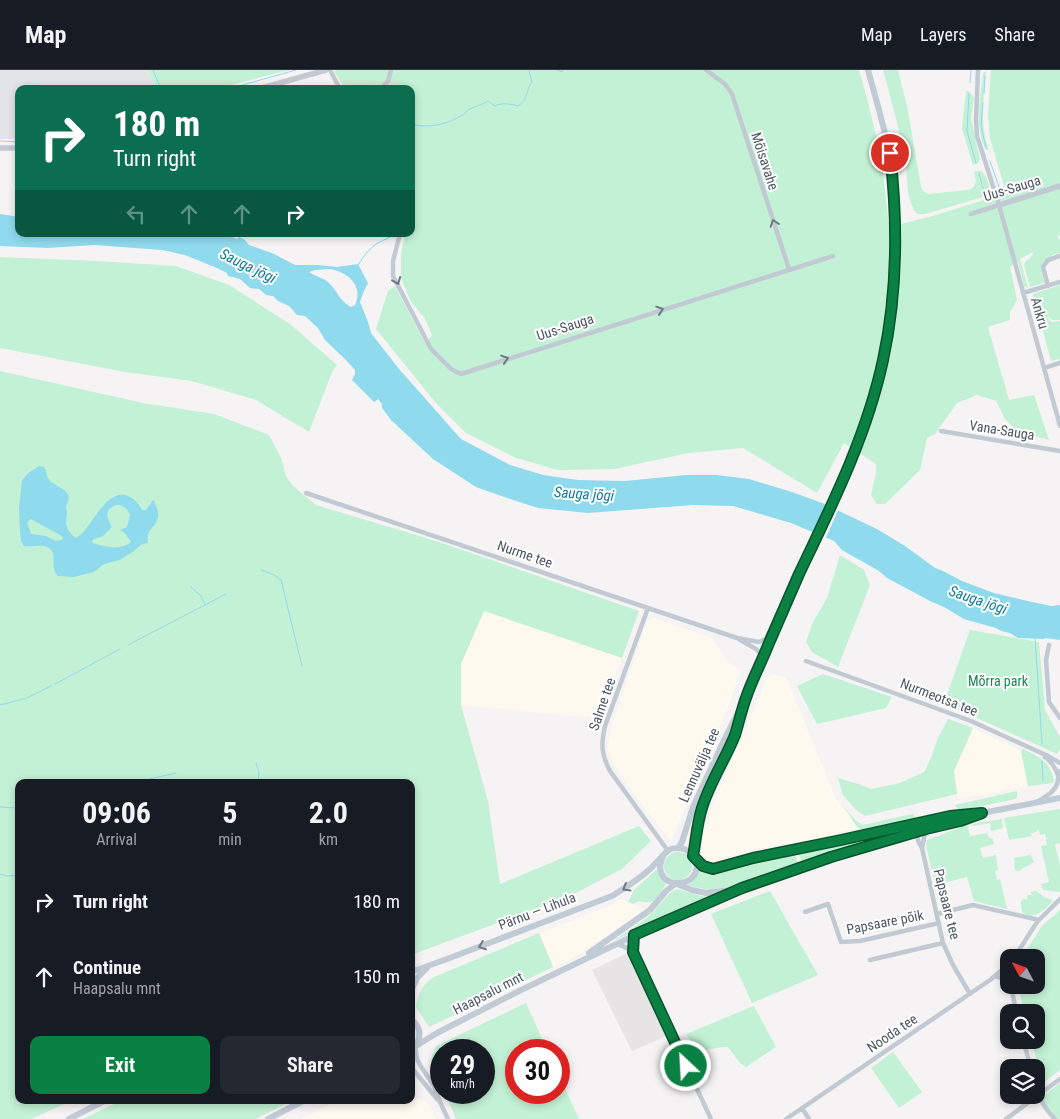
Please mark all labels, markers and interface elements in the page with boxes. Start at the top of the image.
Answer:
text: Map [25,21,66,49]
text: Map [861,24,892,45]
text: Layers [920,24,967,45]
text: Share [995,24,1035,45]
text: 180 m [113,104,200,145]
icon: right [30,105,95,170]
street label: Mõisavahe [748,130,782,192]
pin [869,132,911,174]
icon: arrive [876,139,904,167]
text: Turn right [113,146,196,171]
street label: Uus-Sauga [982,172,1042,204]
icon: left [122,200,150,228]
icon: ahead [175,200,203,228]
icon: ahead [228,200,256,228]
icon: right [281,200,309,228]
one-way arrow [769,219,779,227]
water label: Sauga jõgi [217,245,280,288]
one-way arrow [390,276,401,285]
street label: Ankru [1028,295,1052,331]
one-way arrow [655,306,664,316]
street label: Uus-Sauga [535,310,595,344]
one-way arrow [501,355,509,365]
street label: Vana-Sauga [968,417,1036,443]
water label: Sauga jõgi [553,483,615,505]
street label: Nurme tee [495,537,555,571]
water label: Sauga jõgi [947,582,1010,619]
park label: Mõrra park [968,673,1029,689]
street label: Salme tee [586,675,619,732]
street label: Nurmeotsa tee [898,675,980,719]
street label: Lennuvälja tee [675,725,723,805]
text: 09:06 [82,795,151,830]
text: 5 [222,795,237,830]
text: 2.0 [309,795,348,830]
text: Arrival [96,830,137,849]
text: min [218,830,242,849]
text: km [319,830,338,849]
street label: Papsaare tee [930,867,964,941]
one-way arrow [622,881,631,891]
icon: right [30,888,58,916]
street label: Pärnu — Lihula [496,889,578,933]
text: Turn right [73,890,148,913]
text: 180 m [353,890,400,913]
street label: Papsaare põik [845,907,926,937]
one-way arrow [478,940,487,950]
north arrow [1000,949,1045,994]
map controls [1000,949,1045,1104]
text: Continue [73,956,141,979]
icon: ahead [30,963,58,991]
text: 150 m [353,965,400,988]
street label: Haapsalu mnt [450,968,526,1018]
text: Haapsalu mnt [73,979,161,998]
button: search [1000,1004,1045,1049]
street label: Nooda tee [864,1010,920,1056]
button: Exit [30,1036,210,1094]
button: Share [220,1036,400,1094]
speed limit sign: 30 [505,1039,570,1104]
position arrow [659,1039,711,1091]
text: 29 [450,1051,475,1080]
button: layers [1000,1059,1045,1104]
text: km/h [450,1077,475,1091]

